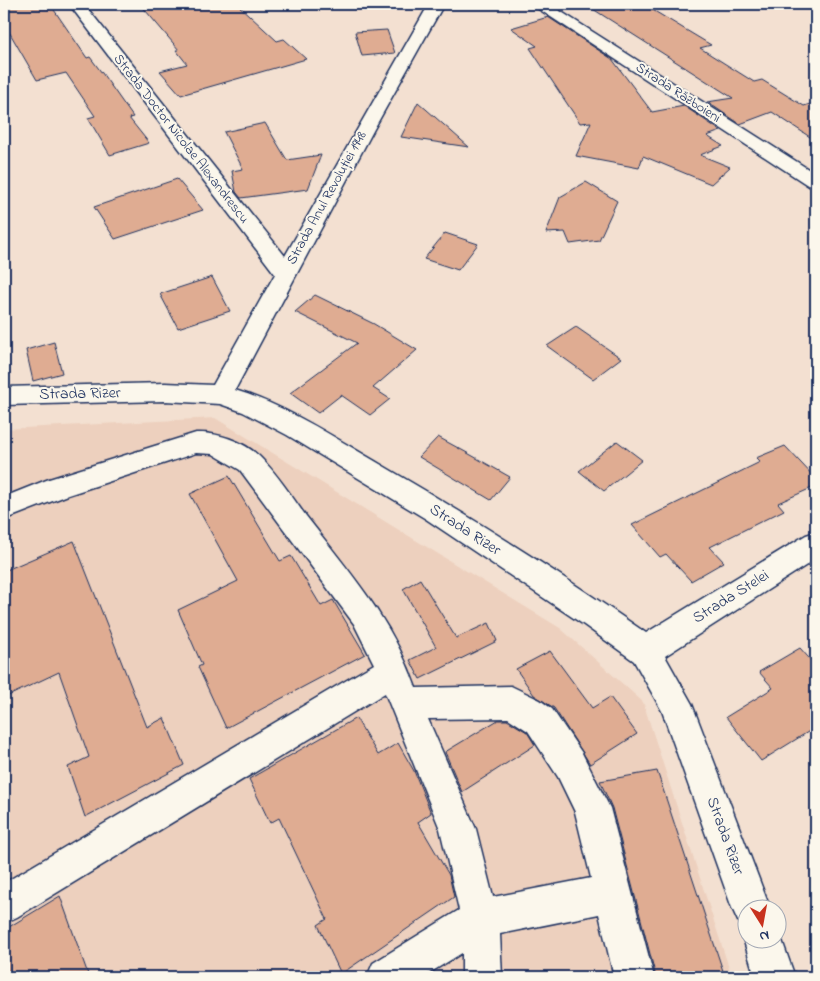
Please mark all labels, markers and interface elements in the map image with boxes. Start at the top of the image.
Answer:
street label: Strada Doctor Nicolae Alexandrescu [108,50,254,228]
street label: Strada Războieni [631,57,725,129]
street label: Strada Anul Revoluției 1948 [282,127,372,269]
street label: Strada Rizer [39,381,121,407]
street label: Strada Rizer [424,498,506,562]
street label: Strada Stelei [688,564,774,630]
street label: Strada Rizer [700,794,750,878]
north arrow [738,898,788,948]
text: N [758,924,771,946]

